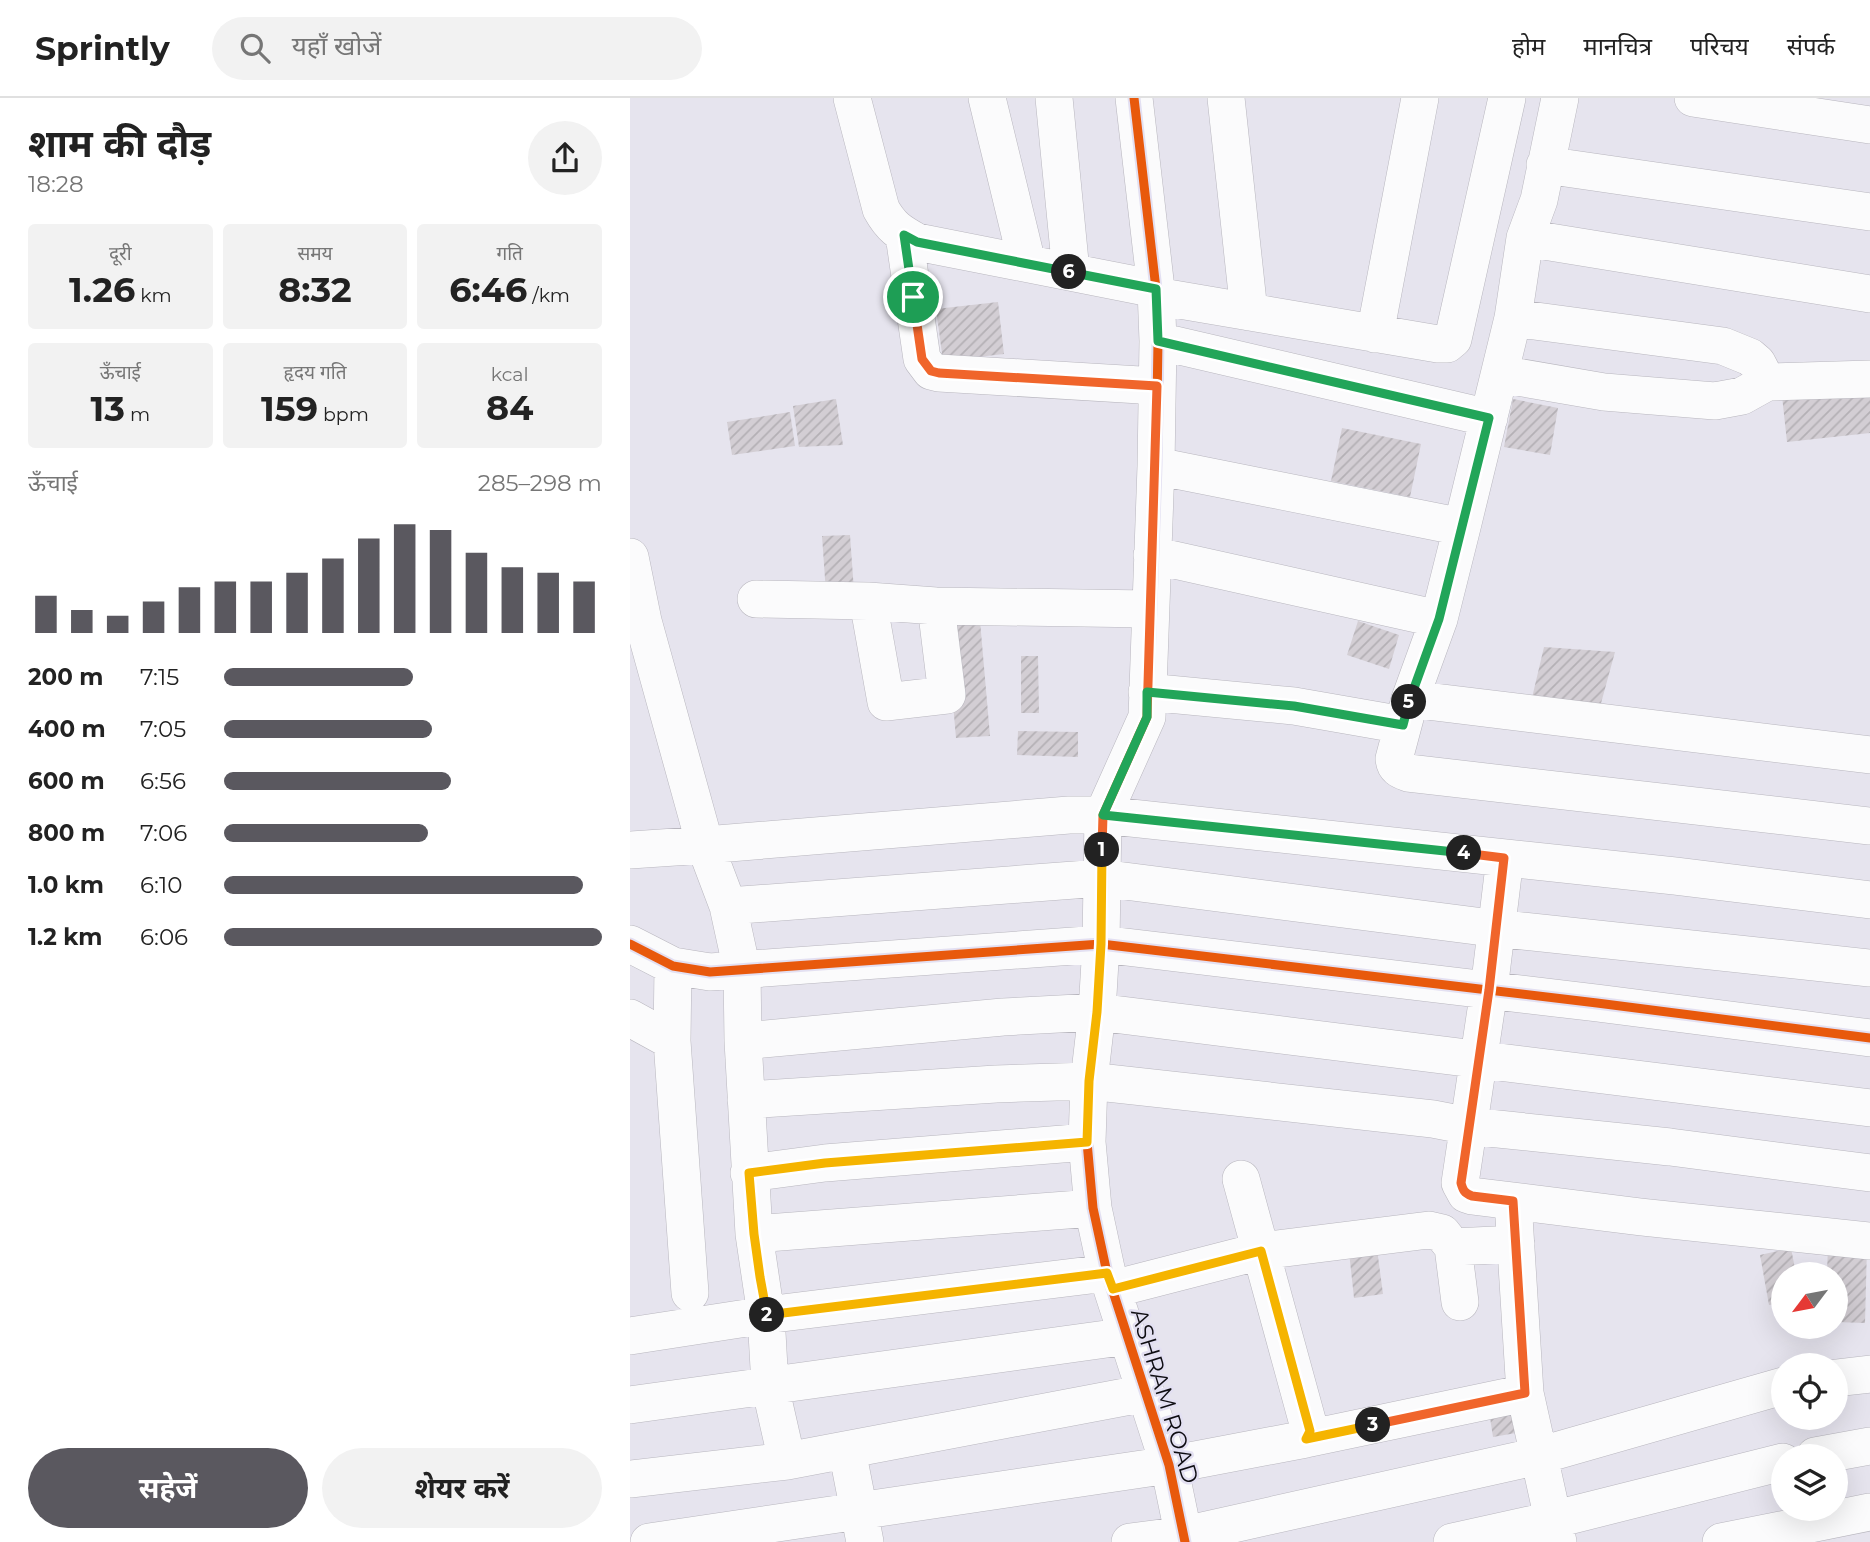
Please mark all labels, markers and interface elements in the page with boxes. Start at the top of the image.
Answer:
search box [212,17,702,80]
text: Sprintly [35,28,170,68]
icon: search [236,29,274,67]
text: यहाँ खोजें [292,30,381,62]
text: होम [1512,32,1545,61]
text: मानचित्र [1583,32,1652,61]
text: परिचय [1690,32,1749,61]
text: संपर्क [1787,32,1835,61]
text: शाम की दौड़ [28,120,211,167]
button: share [528,121,602,195]
text: 18:28 [28,170,84,198]
text: दूरी [109,242,132,265]
text: समय [297,242,333,265]
text: गति [496,242,523,265]
pin: 6 [1052,254,1087,290]
text: 6 [1062,260,1075,283]
pin [883,267,943,327]
text: 1.26 [69,268,135,311]
text: 8:32 [278,268,352,311]
text: 6:46 [449,268,527,311]
icon: arrive [894,278,932,316]
text: km [135,284,172,307]
text: /km [527,284,570,307]
text: ऊँचाई [100,361,141,384]
text: हृदय गति [283,361,346,384]
text: kcal [491,363,529,386]
text: 84 [486,386,533,429]
text: 13 [91,387,125,430]
text: 159 [261,387,318,430]
text: m [125,403,150,426]
text: bpm [318,403,369,426]
text: ऊँचाई [28,469,78,497]
text: 285–298 m [478,469,602,497]
text: 200 m [28,663,103,691]
text: 7:15 [140,663,179,691]
pin: 5 [1392,684,1426,720]
text: 5 [1403,690,1414,713]
text: 400 m [28,715,106,743]
text: 7:05 [140,715,186,743]
text: 600 m [28,767,105,795]
text: 6:56 [140,767,186,795]
text: 800 m [28,819,105,847]
text: 7:06 [140,819,187,847]
pin: 1 [1084,832,1120,868]
pin: 4 [1446,836,1482,870]
text: 1 [1098,838,1105,861]
text: 4 [1457,841,1470,864]
text: 1.0 km [28,871,104,899]
text: 6:10 [140,871,182,899]
text: 1.2 km [28,923,102,951]
text: 6:06 [140,923,188,951]
north arrow [1771,1262,1848,1339]
map controls [1771,1262,1848,1521]
pin: 2 [750,1298,784,1332]
text: 2 [761,1303,772,1326]
street label: ASHRAM ROAD [1125,1305,1205,1487]
button: locate [1771,1353,1848,1430]
pin: 3 [1356,1408,1390,1442]
text: 3 [1367,1413,1378,1436]
button: layers [1771,1444,1848,1521]
button: सहेजें [28,1448,308,1528]
button: शेयर करें [322,1448,602,1528]

